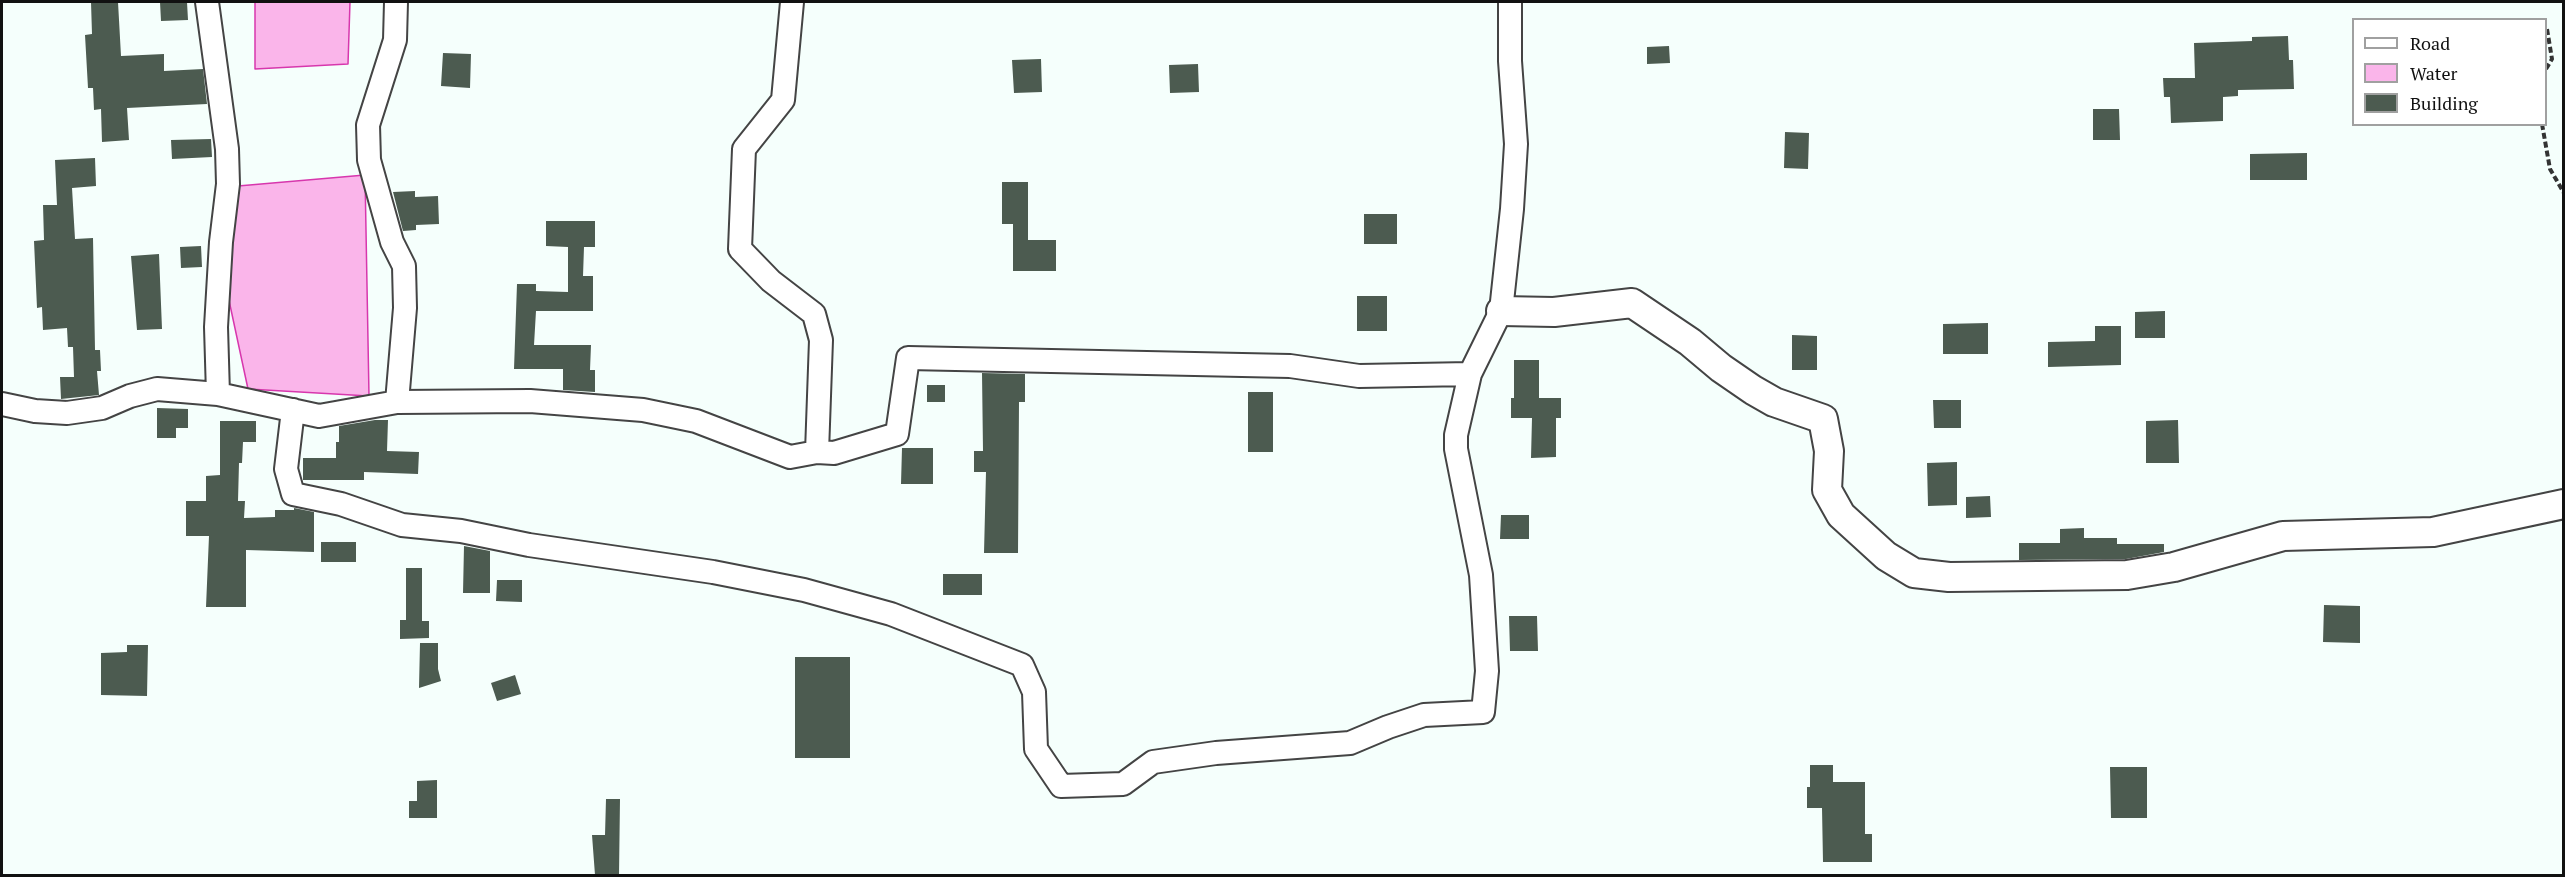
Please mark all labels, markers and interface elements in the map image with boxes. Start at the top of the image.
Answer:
legend [2352,18,2547,126]
text: Road [2410,31,2450,55]
text: Water [2410,61,2457,85]
text: Building [2410,91,2478,115]

